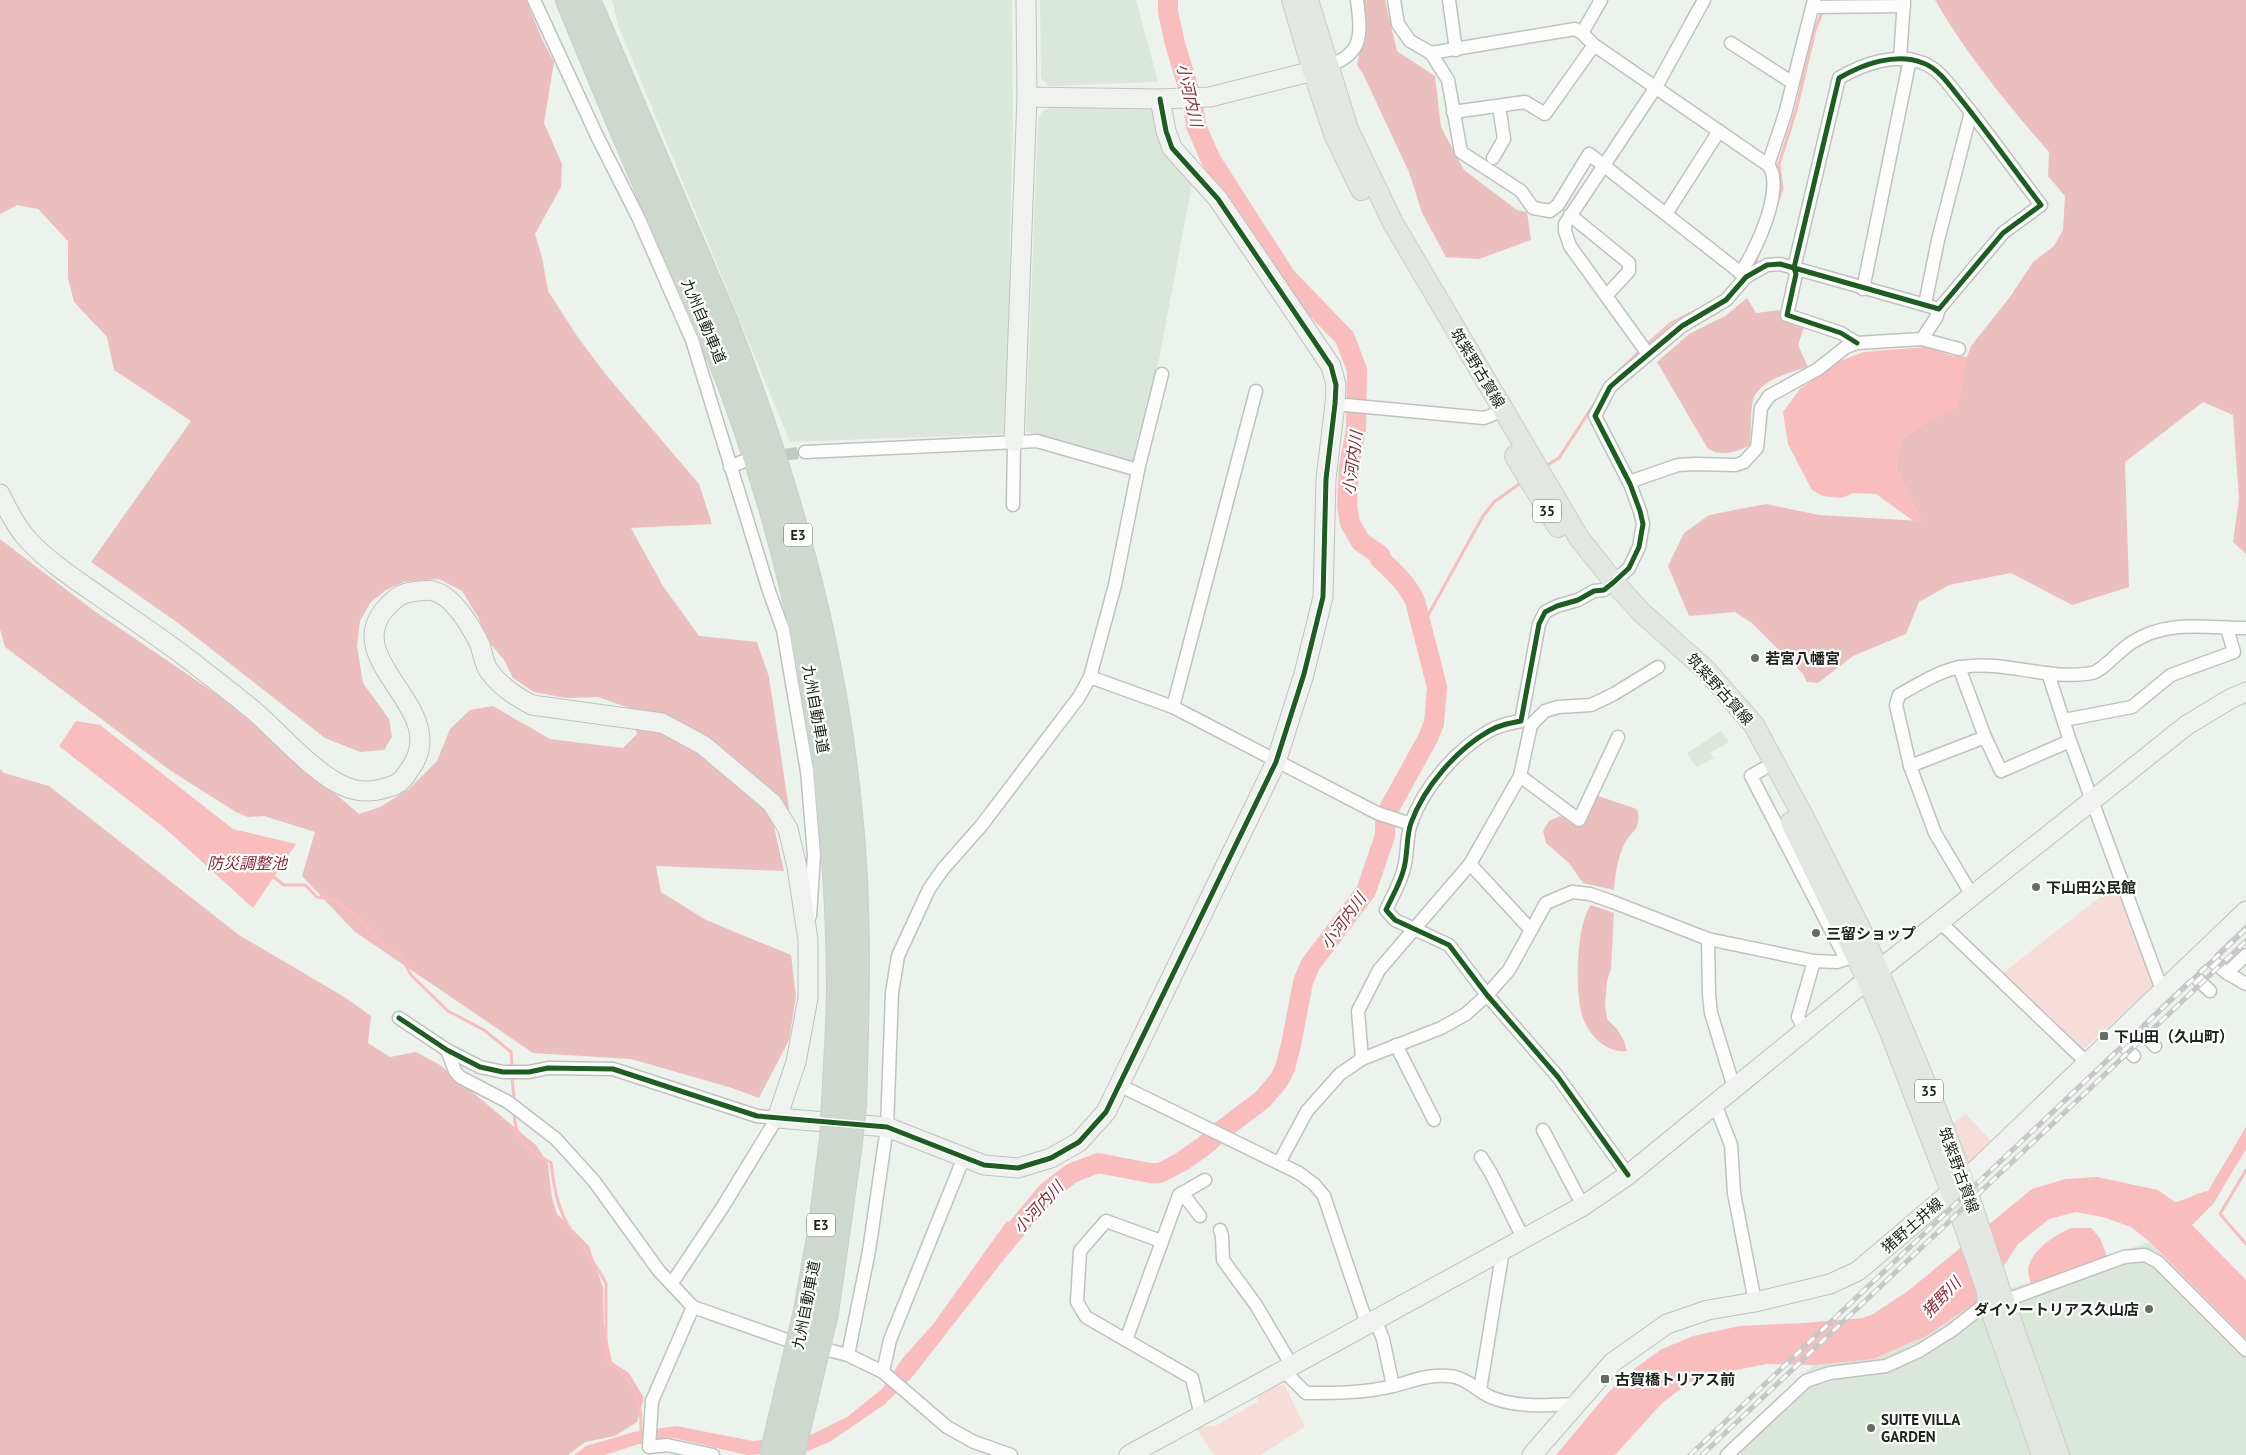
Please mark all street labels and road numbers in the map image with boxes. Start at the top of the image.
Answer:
street label: 九州自動車道 [678,276,730,366]
street label: 筑紫野古賀線 [1447,325,1509,411]
road number: 35 [1533,500,1561,522]
road number: E3 [784,524,812,546]
street label: 筑紫野古賀線 [1683,649,1757,729]
street label: 九州自動車道 [799,663,833,755]
road number: 35 [1915,1080,1943,1102]
street label: 筑紫野古賀線 [1935,1124,1983,1216]
street label: 猪野土井線 [1877,1193,1947,1257]
road number: E3 [807,1214,835,1236]
street label: 九州自動車道 [788,1259,824,1351]

